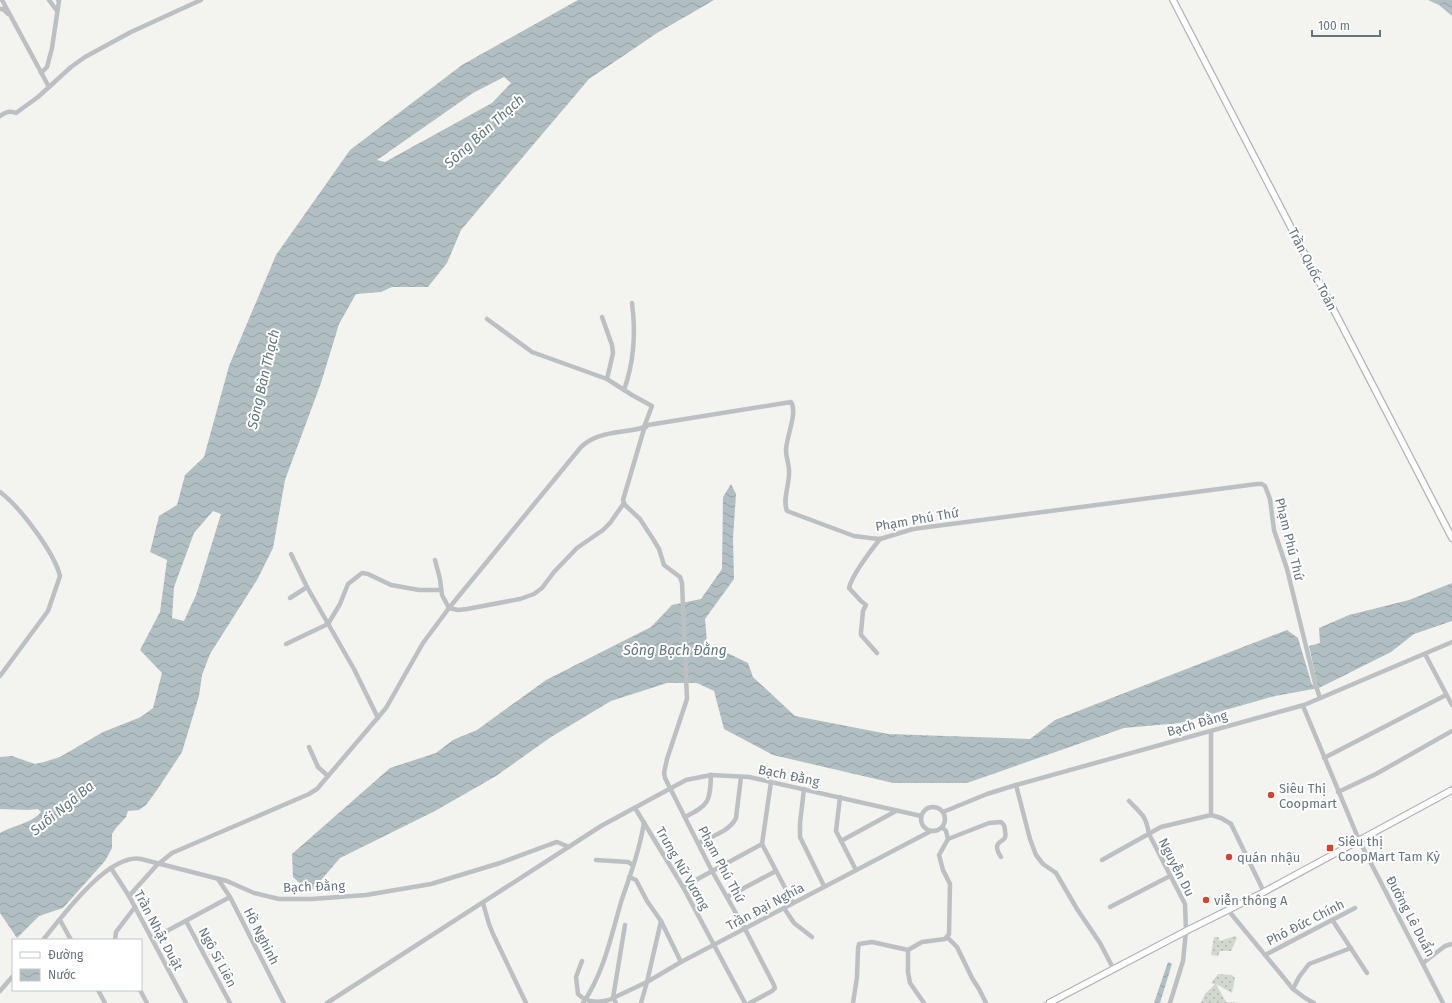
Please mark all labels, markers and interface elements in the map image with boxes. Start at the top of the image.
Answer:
scale bar [1312,12,1380,38]
text: 100 m [1318,19,1350,33]
water label: Sông Bàn Thạch [440,91,528,172]
street label: Trần Quốc Toản [1285,225,1340,313]
water label: Sông Bàn Thạch [244,328,283,432]
street label: Phạm Phú Thứ [1272,496,1307,582]
street label: Phạm Phú Thứ [874,505,960,534]
water label: Sông Bạch Đằng [622,641,727,659]
street label: Bạch Đằng [1165,707,1229,739]
street label: Bạch Đằng [757,761,821,789]
water label: Suối Ngã Ba [26,777,98,840]
place label: Siêu Thị Coopmart [1279,781,1337,811]
marker: Siêu Thị Coopmart [1266,790,1276,800]
street label: Phạm Phú Thứ [695,823,748,905]
street label: Trưng Nữ Vương [653,824,713,913]
place label: Siêu thị CoopMart Tam Kỳ [1338,834,1441,864]
street label: Nguyễn Du [1155,836,1198,899]
marker: Siêu thị CoopMart Tam Kỳ [1325,843,1335,853]
place label: quán nhậu [1237,850,1300,865]
marker: quán nhậu [1224,852,1234,862]
street label: Đường Lê Duẩn [1383,873,1439,959]
street label: Bạch Đằng [283,877,346,895]
street label: Trần Đại Nghĩa [724,880,807,933]
street label: Trần Nhật Duật [131,888,186,973]
place label: viễn thông A [1214,893,1288,908]
marker: viễn thông A [1201,895,1211,905]
street label: Phó Đức Chính [1264,896,1347,949]
street label: Hồ Nghinh [241,905,282,967]
street label: Ngô Sĩ Liên [196,925,240,990]
legend [12,939,142,991]
text: Đường [48,948,84,962]
text: Nước [48,968,76,982]

